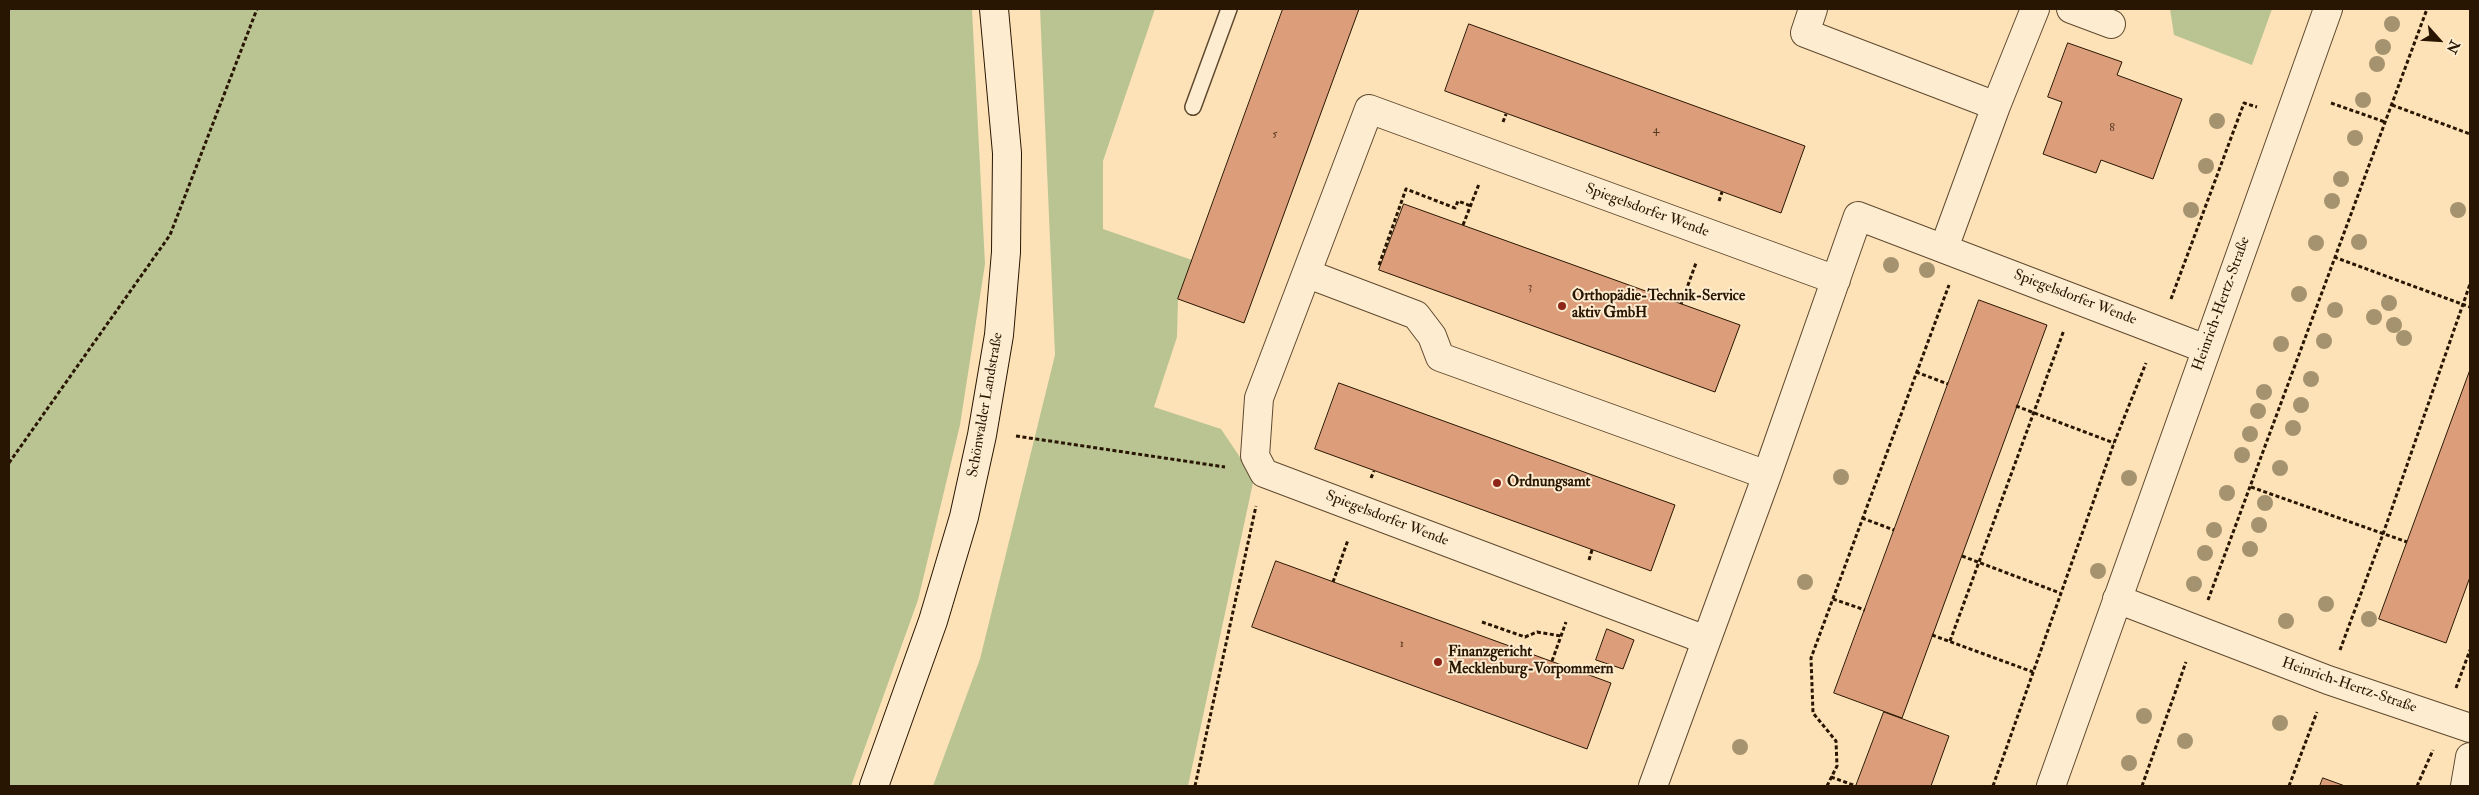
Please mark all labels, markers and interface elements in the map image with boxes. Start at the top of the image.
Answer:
north arrow [2414,15,2464,65]
text: N [2443,37,2463,56]
house number: 8 [2109,121,2115,135]
house number: 4 [1653,123,1659,137]
house number: 5 [1272,127,1278,141]
street label: Spiegelsdorfer Wende [1583,180,1711,242]
street label: Heinrich-Hertz-Straße [2189,234,2255,374]
street label: Spiegelsdorfer Wende [2011,266,2139,330]
house number: 3 [1528,280,1532,294]
place label: Orthopädie-Technik-Service aktiv GmbH [1572,288,1745,323]
marker: Orthopädie-Technik-Service aktiv GmbH [1556,300,1568,312]
street label: Schönwalder Landstraße [964,331,1008,479]
place label: Ordnungsamt [1507,474,1590,492]
marker: Ordnungsamt [1491,477,1503,489]
street label: Spiegelsdorfer Wende [1323,487,1451,551]
house number: 1 [1400,637,1404,651]
place label: Finanzgericht Mecklenburg-Vorpommern [1448,644,1614,679]
street label: Heinrich-Hertz-Straße [2279,654,2419,718]
marker: Finanzgericht Mecklenburg-Vorpommern [1432,656,1444,668]

